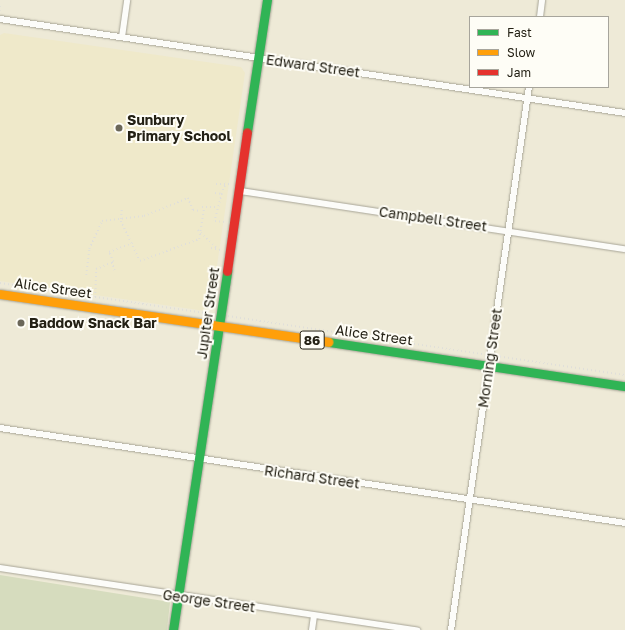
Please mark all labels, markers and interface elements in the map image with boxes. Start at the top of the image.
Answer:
legend [469,16,609,88]
text: Fast [507,25,532,40]
text: Slow [507,45,535,60]
street label: Edward Street [265,51,361,81]
text: Jam [507,65,531,80]
place label: Sunbury Primary School [127,112,231,144]
marker: Sunbury Primary School [114,123,124,133]
street label: Campbell Street [378,203,488,235]
street label: Jupiter Street [193,266,223,360]
street label: Alice Street [13,274,93,302]
street label: Morning Street [475,307,505,409]
place label: Baddow Snack Bar [29,315,157,331]
marker: Baddow Snack Bar [16,318,26,328]
street label: Alice Street [334,321,414,349]
road number: 86 [299,329,325,351]
street label: Richard Street [263,462,361,492]
street label: George Street [162,586,256,616]

